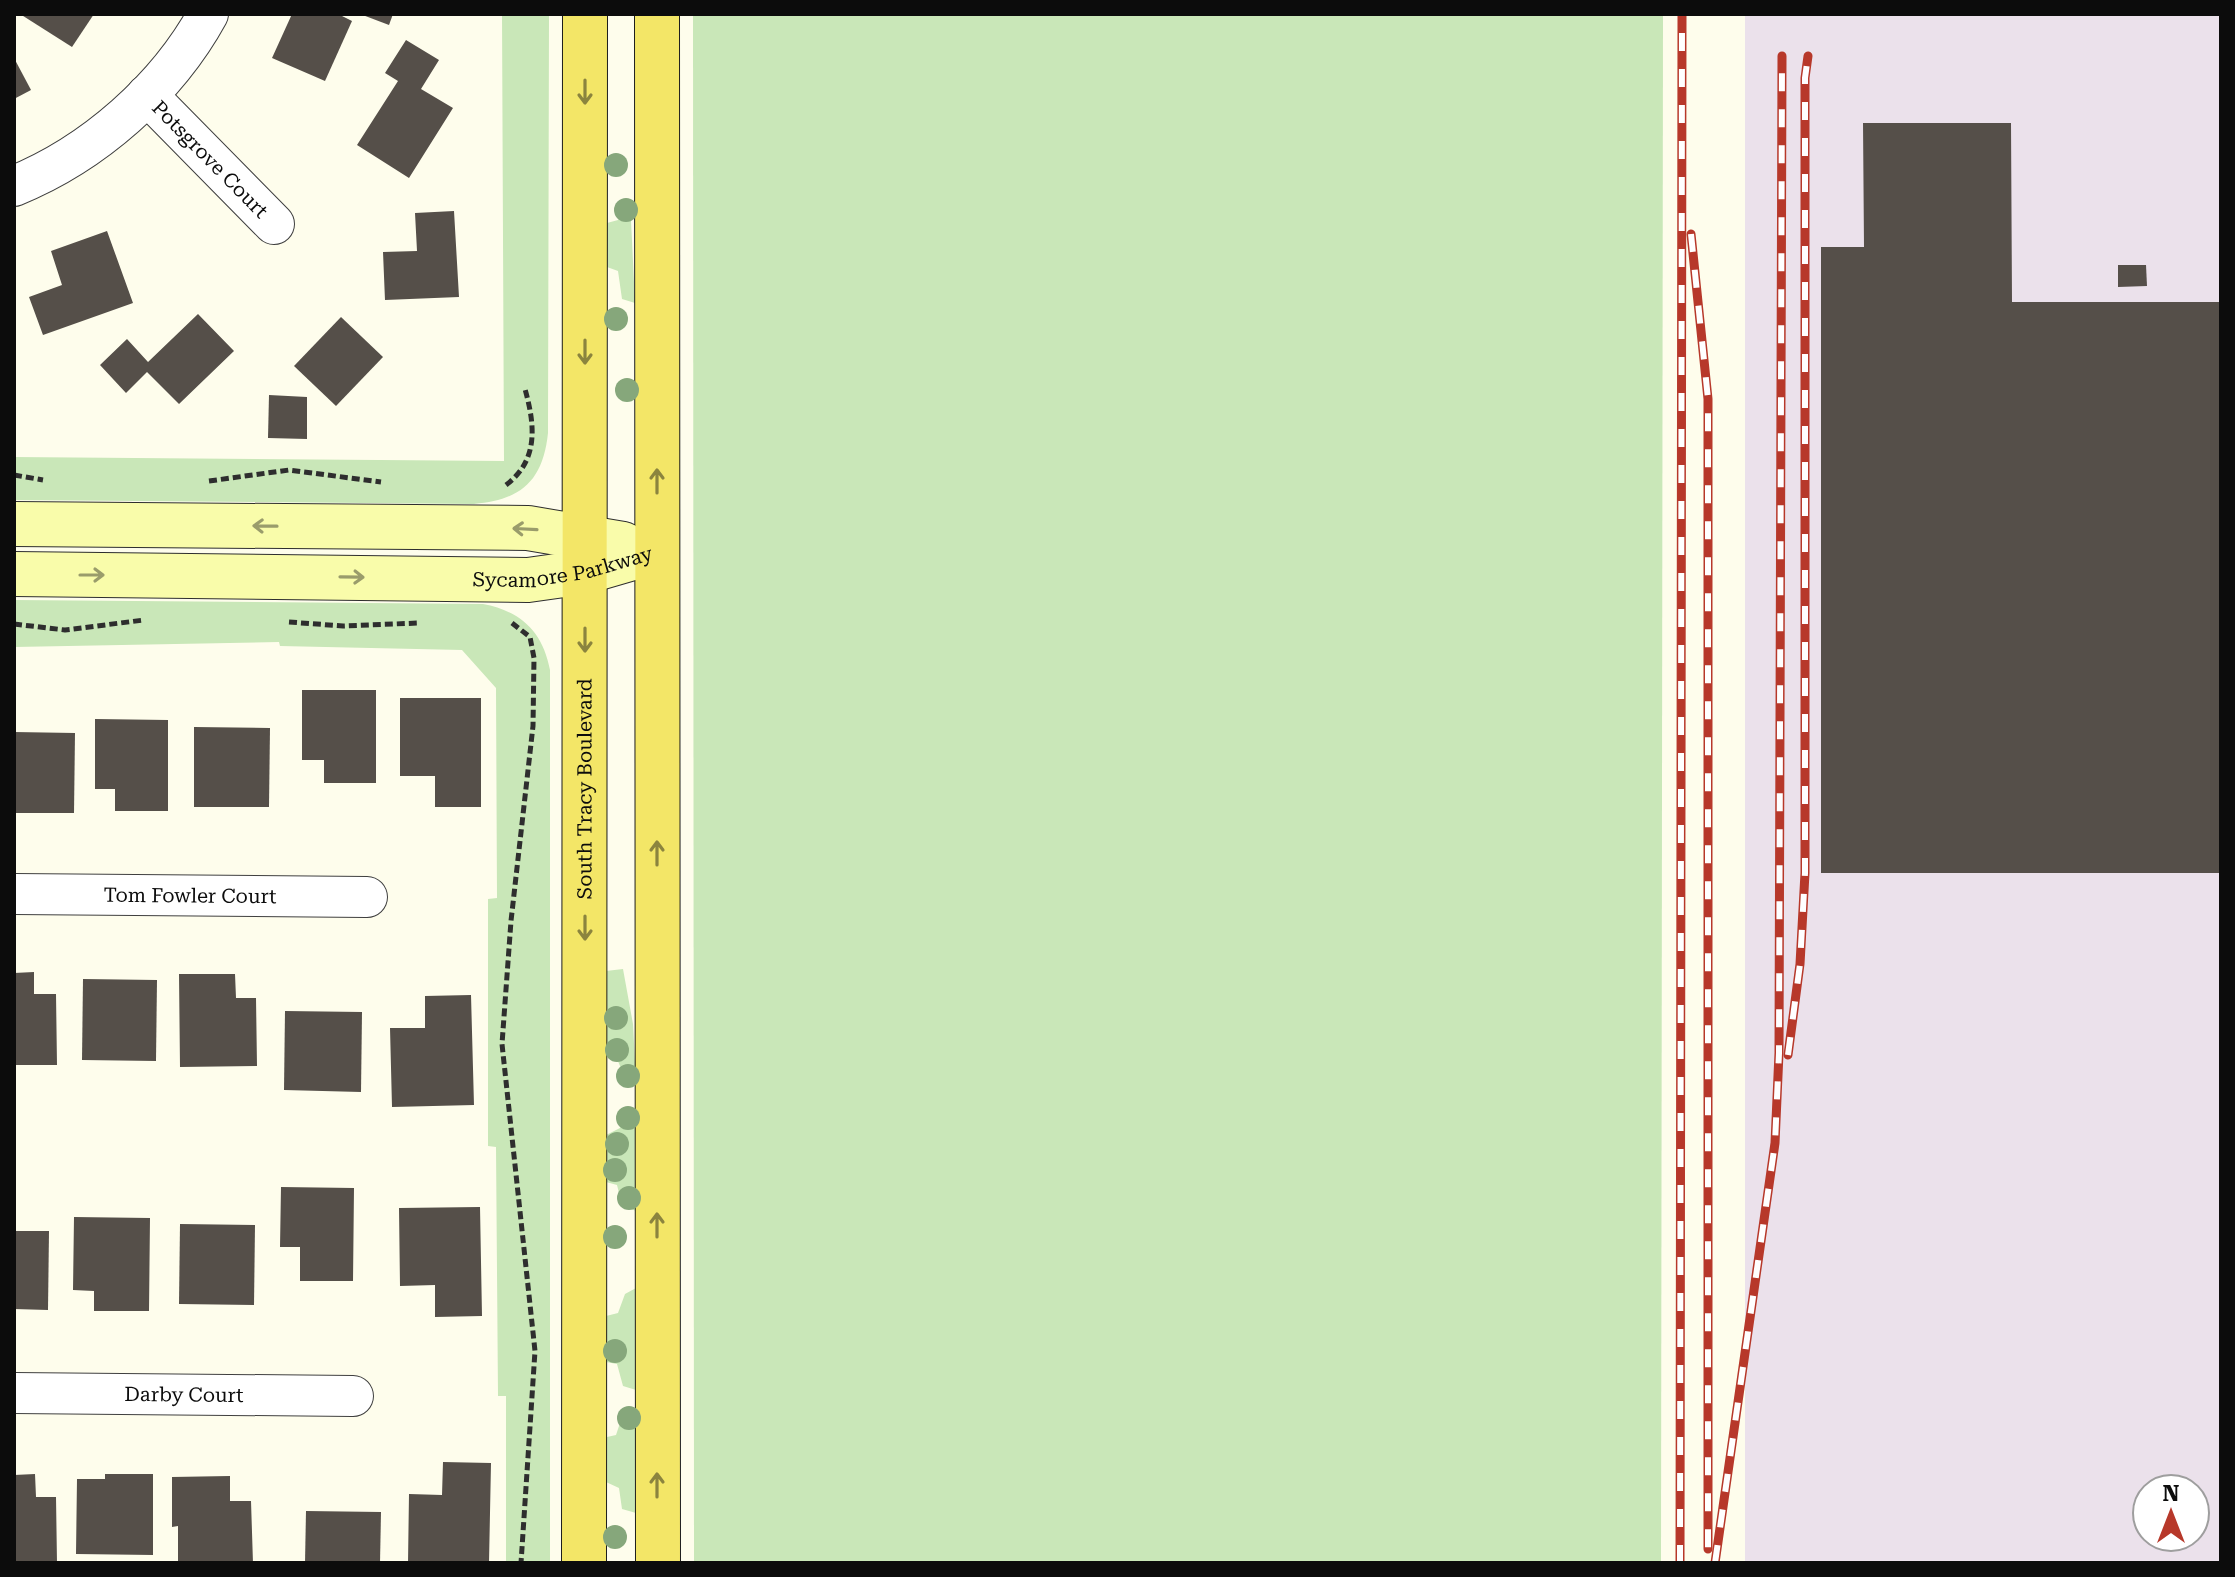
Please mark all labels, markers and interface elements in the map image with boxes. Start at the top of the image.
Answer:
one-way arrow [577,78,593,105]
street label: Potsgrove Court [147,95,274,223]
one-way arrow [577,338,593,365]
one-way arrow [649,468,665,495]
one-way arrow [252,518,279,534]
one-way arrow [512,521,539,536]
street label: Sycamore Parkway [473,541,655,592]
one-way arrow [78,567,105,583]
one-way arrow [338,569,365,585]
one-way arrow [577,626,593,653]
street label: South Tracy Boulevard [572,678,597,900]
one-way arrow [649,840,665,867]
street label: Tom Fowler Court [103,883,277,908]
one-way arrow [577,914,593,941]
one-way arrow [649,1212,665,1239]
street label: Darby Court [124,1382,244,1407]
one-way arrow [649,1472,665,1499]
north arrow [2131,1473,2211,1553]
text: N [2163,1481,2180,1506]

